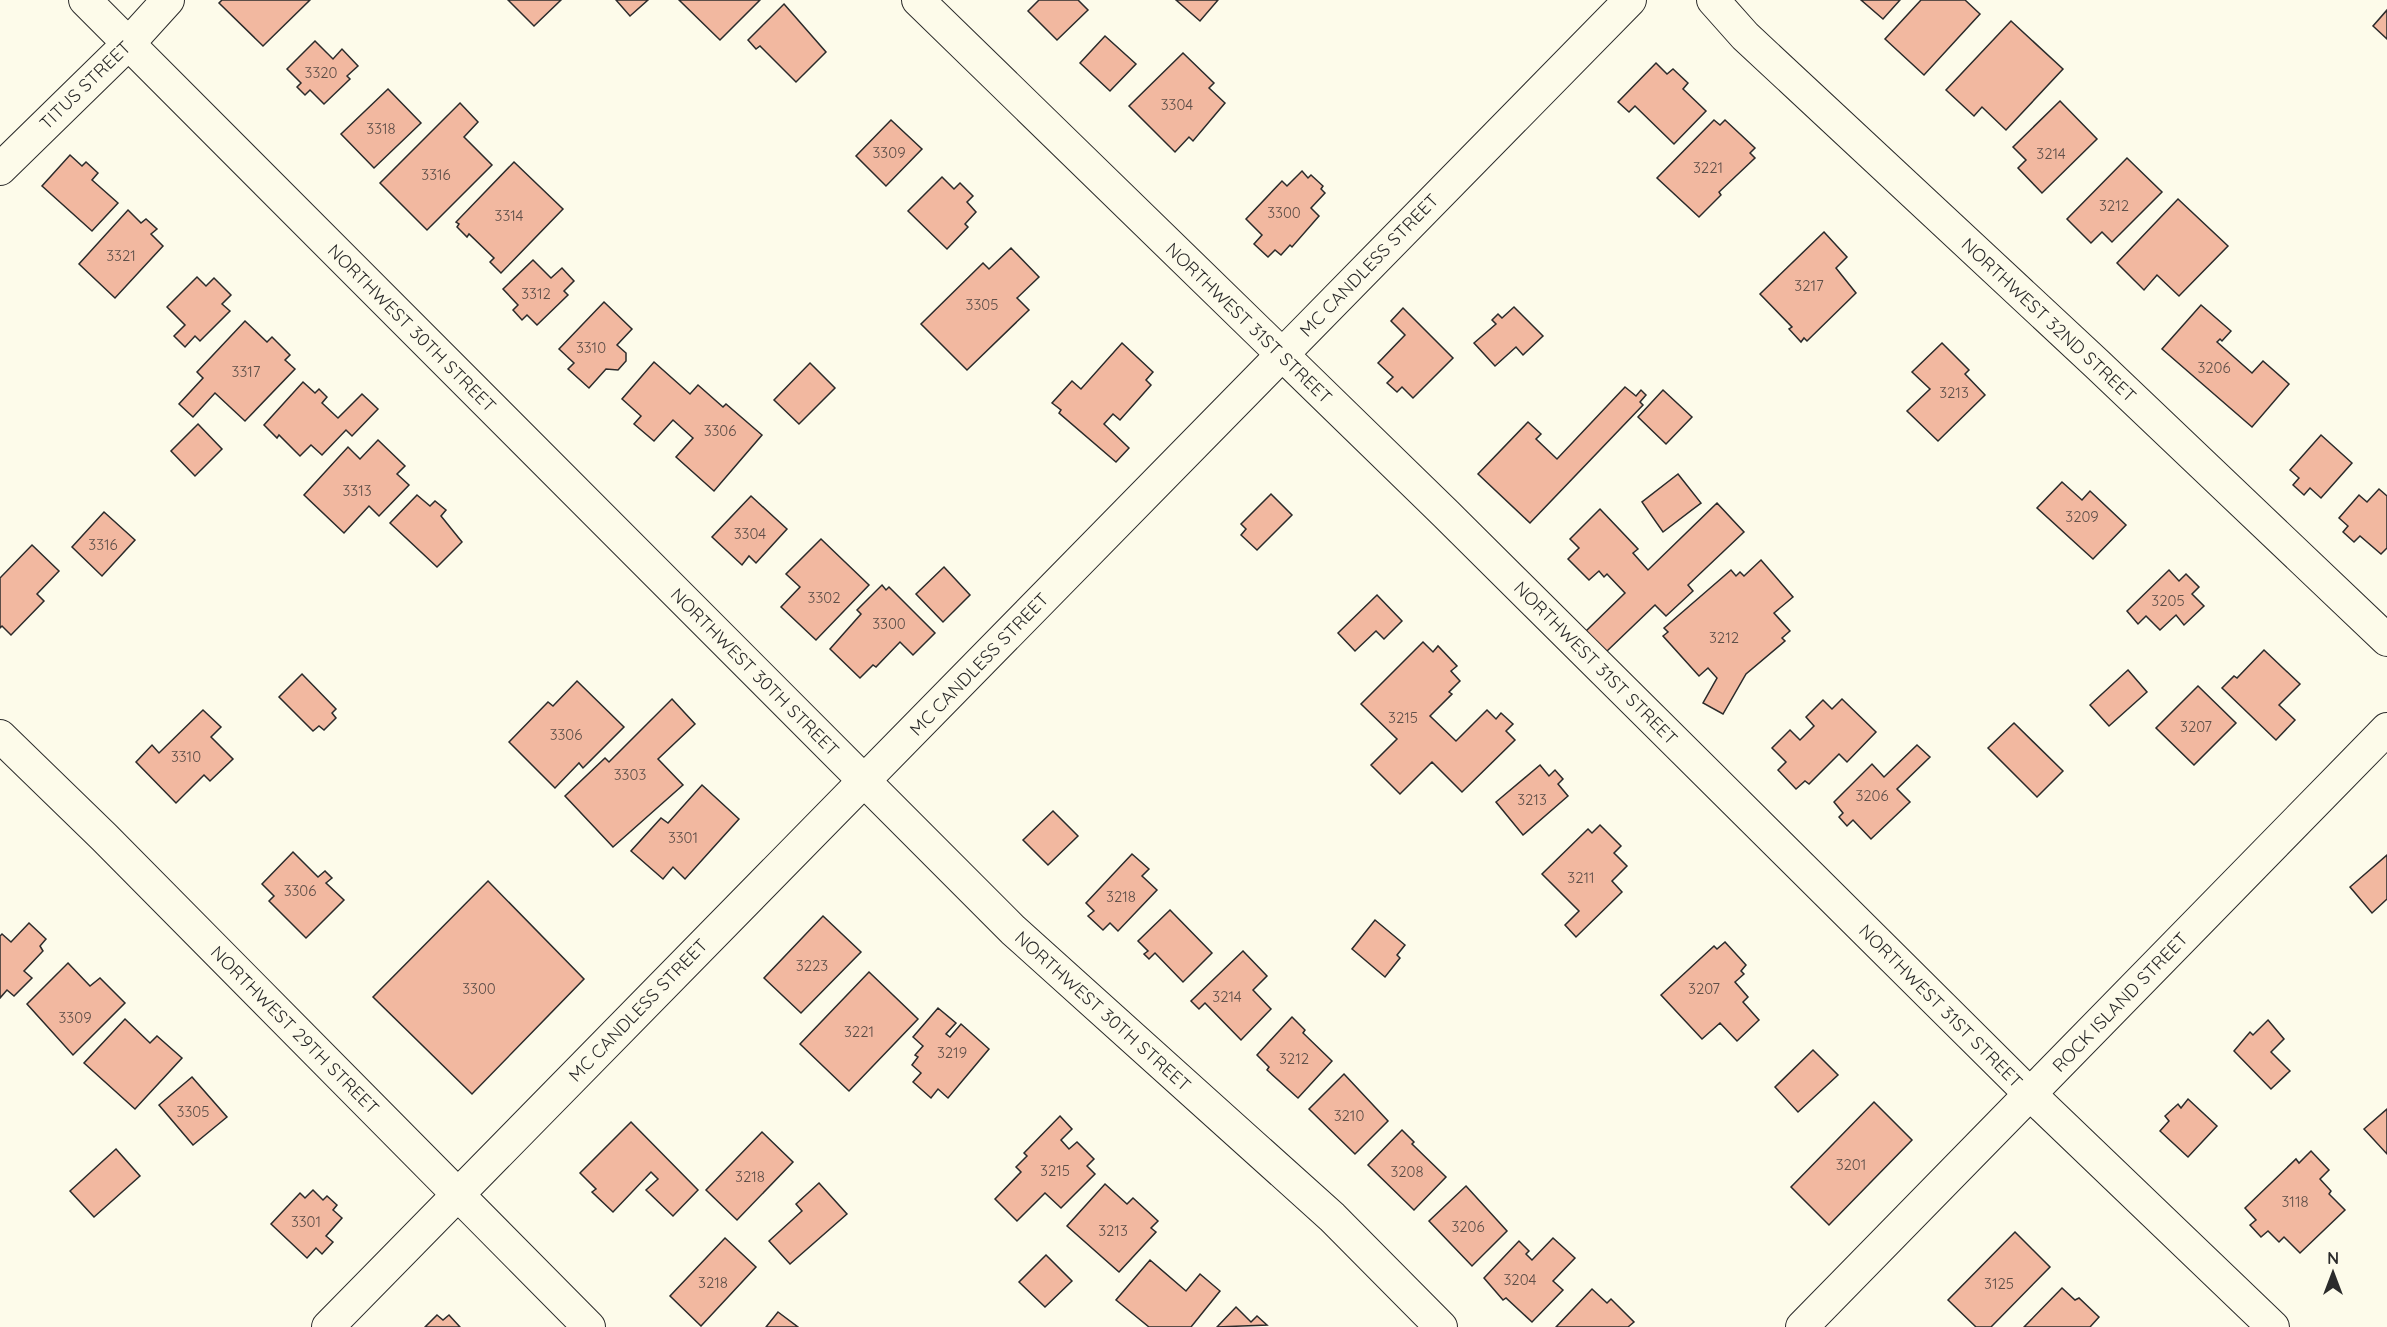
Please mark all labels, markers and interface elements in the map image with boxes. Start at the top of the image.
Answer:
street label: TITUS STREET [34,36,136,134]
house number: 3320 [305,63,338,82]
house number: 3304 [1161,95,1193,114]
house number: 3318 [366,119,396,138]
house number: 3309 [872,143,906,162]
house number: 3214 [2036,144,2066,163]
house number: 3221 [1693,158,1723,177]
house number: 3316 [421,165,451,184]
street label: MC CANDLESS STREET [1295,188,1443,341]
house number: 3212 [2099,196,2129,215]
house number: 3300 [1267,203,1301,222]
house number: 3314 [495,206,524,225]
street label: NORTHWEST 32ND STREET [1957,233,2141,407]
street label: NORTHWEST 31ST STREET [1161,237,1337,409]
street label: NORTHWEST 30TH STREET [323,239,501,417]
house number: 3321 [106,246,136,265]
house number: 3217 [1794,276,1824,295]
house number: 3312 [521,284,551,303]
house number: 3305 [966,295,998,314]
house number: 3310 [576,338,606,357]
house number: 3206 [2197,358,2231,377]
house number: 3317 [232,362,261,381]
house number: 3213 [1939,383,1969,402]
house number: 3306 [704,421,736,440]
house number: 3313 [342,481,372,500]
house number: 3209 [2065,507,2099,526]
house number: 3304 [734,524,766,543]
house number: 3316 [88,535,118,554]
street label: NORTHWEST 31ST STREET [1509,576,1683,750]
street label: NORTHWEST 30TH STREET [666,583,844,761]
street label: MC CANDLESS STREET [905,587,1053,740]
house number: 3302 [808,588,840,607]
house number: 3205 [2151,591,2185,610]
house number: 3300 [872,614,906,633]
house number: 3212 [1709,628,1739,647]
house number: 3215 [1388,708,1418,727]
house number: 3207 [2180,717,2212,736]
house number: 3306 [550,725,582,744]
house number: 3310 [171,747,201,766]
house number: 3303 [614,765,646,784]
house number: 3206 [1855,786,1889,805]
house number: 3213 [1517,790,1547,809]
house number: 3301 [668,828,698,847]
house number: 3211 [1567,868,1595,887]
house number: 3306 [284,881,316,900]
house number: 3218 [1106,887,1136,906]
street label: NORTHWEST 31ST STREET [1854,919,2028,1093]
street label: NORTHWEST 30TH STREET [1010,926,1196,1096]
street label: ROCK ISLAND STREET [2047,927,2193,1077]
street label: MC CANDLESS STREET [564,933,712,1086]
street label: NORTHWEST 29TH STREET [206,941,384,1119]
house number: 3223 [796,956,828,975]
house number: 3300 [462,979,496,998]
house number: 3207 [1688,979,1720,998]
house number: 3214 [1212,987,1242,1006]
house number: 3309 [58,1008,92,1027]
house number: 3221 [844,1022,874,1041]
house number: 3219 [937,1043,967,1062]
house number: 3212 [1279,1049,1309,1068]
house number: 3305 [177,1102,209,1121]
house number: 3210 [1334,1106,1364,1125]
house number: 3201 [1836,1155,1866,1174]
house number: 3215 [1040,1161,1070,1180]
house number: 3208 [1390,1162,1424,1181]
house number: 3218 [735,1167,765,1186]
house number: 3118 [2281,1192,2309,1211]
house number: 3301 [291,1212,321,1231]
house number: 3206 [1451,1217,1485,1236]
house number: 3213 [1098,1221,1128,1240]
north arrow [2303,1243,2363,1303]
text: N [2327,1248,2339,1268]
house number: 3204 [1503,1270,1537,1289]
house number: 3218 [698,1273,728,1292]
house number: 3125 [1984,1274,2014,1293]

